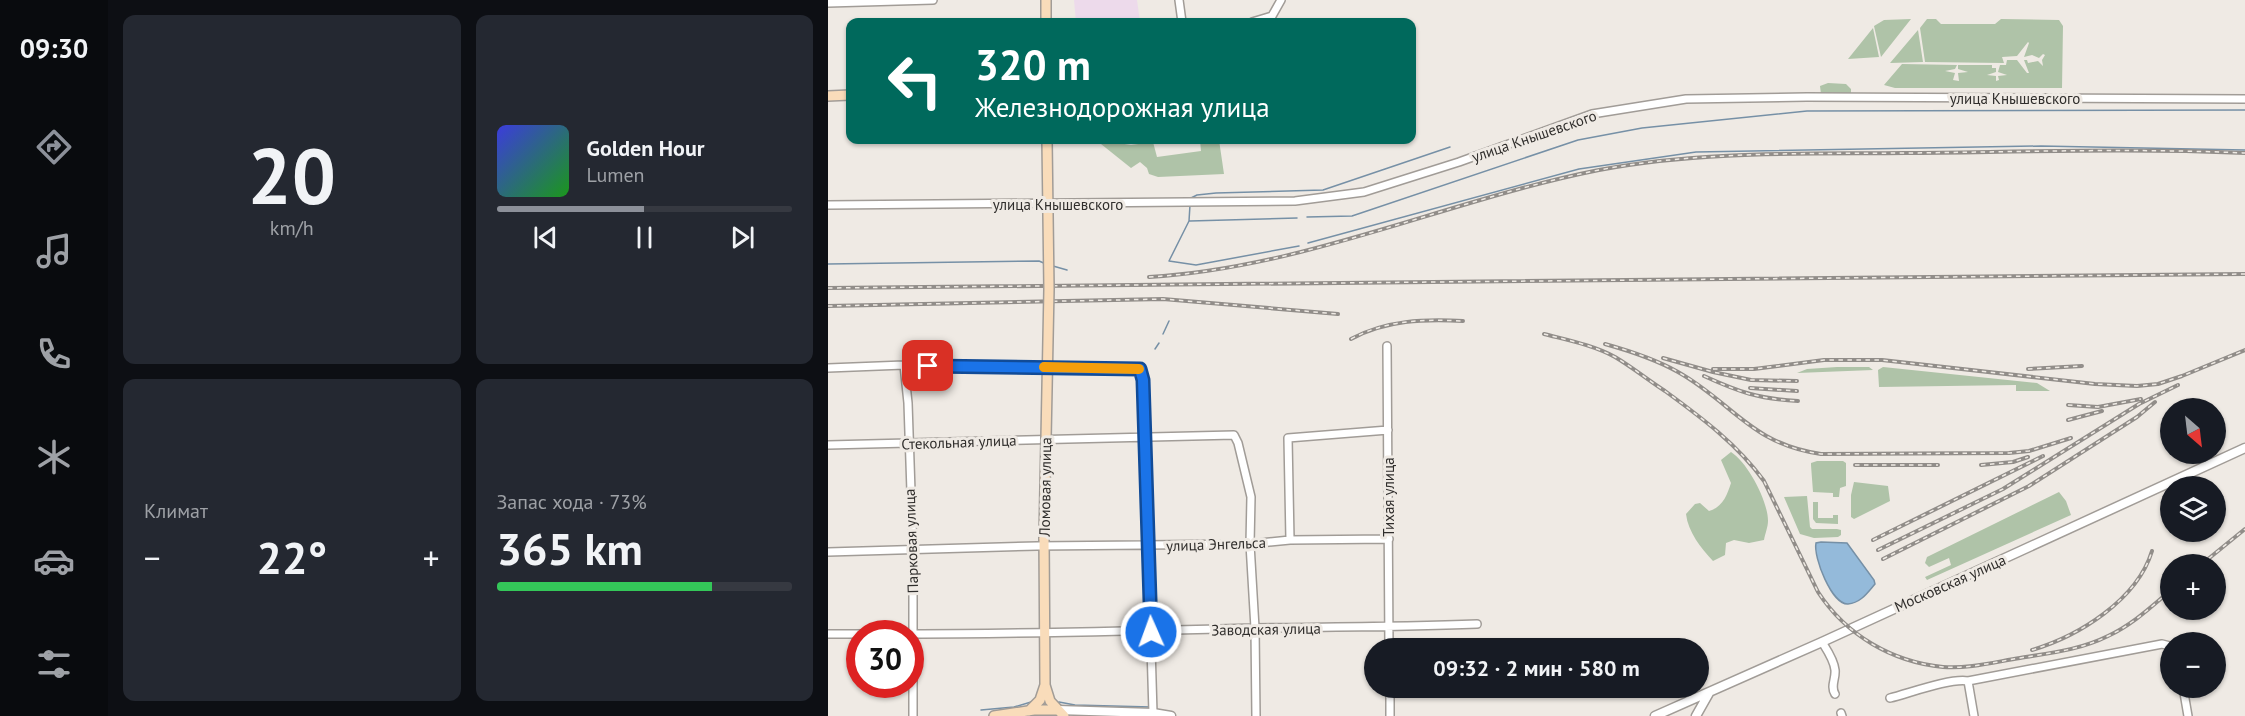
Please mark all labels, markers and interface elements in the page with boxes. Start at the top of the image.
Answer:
text: 09:30 [20,31,88,65]
text: 320 m [975,37,1091,92]
icon: left [876,42,954,120]
street label: улица Кнышевского [1950,89,2080,108]
text: Железнодорожная улица [975,90,1270,124]
street label: улица Кнышевского [1469,106,1599,166]
text: 20 [248,125,336,226]
icon: directions [33,126,75,168]
text: Golden Hour [587,134,704,162]
text: Lumen [587,162,645,188]
street label: улица Кнышевского [993,195,1123,214]
text: km/h [270,215,314,241]
icon: previous [529,221,562,254]
icon: pause [628,221,661,254]
icon: next [726,221,759,254]
icon: music [33,230,75,272]
icon: phone [33,333,75,375]
pin [902,340,953,391]
icon: arrive [911,349,944,382]
north arrow [2160,398,2226,464]
map controls [2160,398,2226,698]
street label: Стекольная улица [901,430,1017,454]
icon: climate [33,436,75,478]
street label: Ломовая улица [1035,437,1055,538]
street label: Тихая улица [1379,457,1398,537]
button: layers [2160,476,2226,542]
street label: Парковая улица [900,488,922,594]
text: Запас хода · 73% [497,489,647,515]
text: Климат [144,498,208,524]
text: 365 km [497,519,643,577]
text: 22° [256,528,327,586]
street label: улица Энгельса [1166,533,1266,555]
text: − [144,536,161,579]
text: + [423,536,439,579]
icon: car [33,540,75,582]
street label: Московская улица [1891,550,2009,616]
button: + [2160,554,2226,620]
position arrow [1119,600,1183,664]
street label: Заводская улица [1211,619,1321,639]
speed limit sign: 30 [846,620,924,698]
button: − [2160,632,2226,698]
icon: filters [33,643,75,685]
text: 09:32 · 2 мин · 580 m [1433,654,1640,682]

